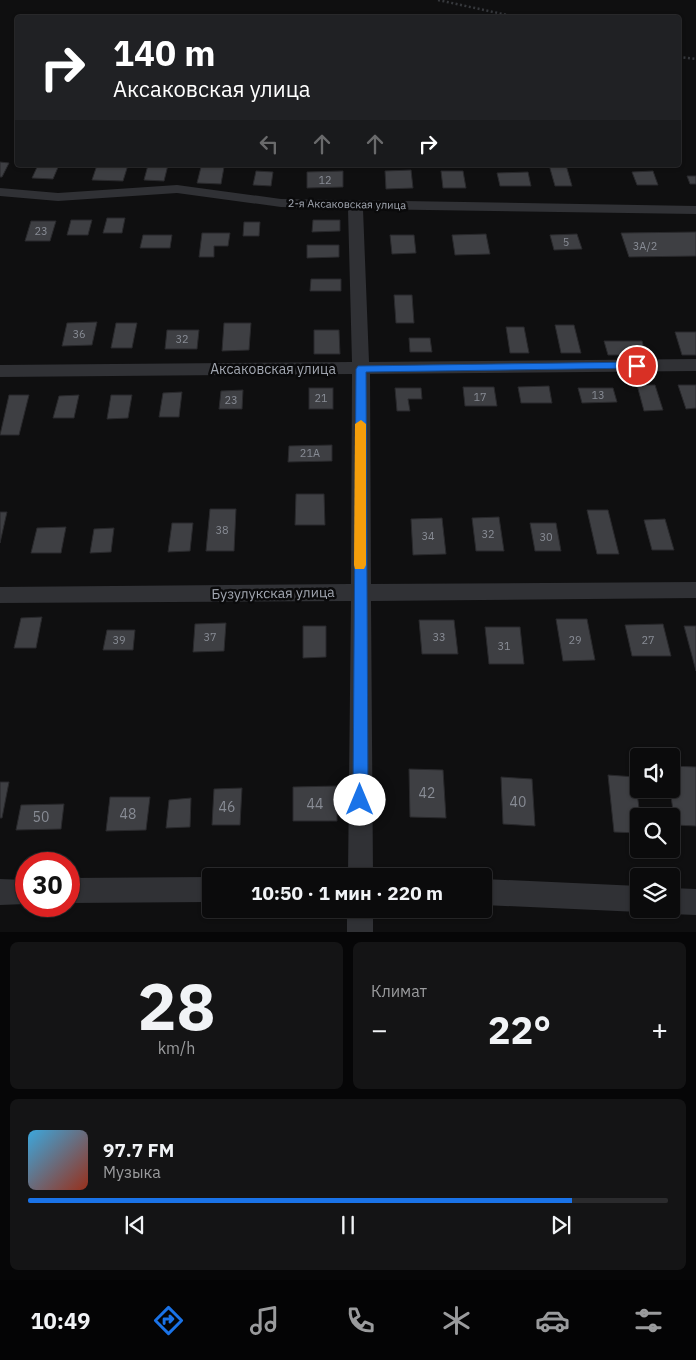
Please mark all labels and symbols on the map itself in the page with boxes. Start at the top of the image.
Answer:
house number: 12 [318,173,332,187]
street label: 2-я Аксаковская улица [288,196,406,212]
house number: 23 [34,224,48,238]
house number: 5 [563,235,569,249]
house number: 3А/2 [633,239,657,253]
house number: 36 [72,327,86,341]
house number: 32 [175,332,189,346]
pin [616,345,658,387]
street label: Аксаковская улица [210,360,336,378]
house number: 13 [591,388,605,402]
house number: 17 [473,390,487,404]
house number: 21 [314,391,328,405]
house number: 23 [224,393,238,407]
house number: 21А [300,446,320,460]
house number: 38 [215,523,229,537]
house number: 32 [481,527,495,541]
house number: 34 [421,529,435,543]
house number: 30 [539,530,553,544]
street label: Бузулукская улица [211,583,335,603]
house number: 37 [203,630,217,644]
house number: 33 [432,630,446,644]
house number: 39 [112,633,126,647]
house number: 29 [568,633,582,647]
house number: 27 [641,633,655,647]
house number: 31 [497,639,511,653]
position arrow [333,773,385,825]
house number: 42 [419,784,435,802]
house number: 40 [510,793,526,811]
house number: 44 [307,795,323,813]
house number: 46 [219,798,235,816]
house number: 48 [120,805,136,823]
house number: 50 [33,808,49,826]
speed limit sign: 30 [15,852,80,917]

